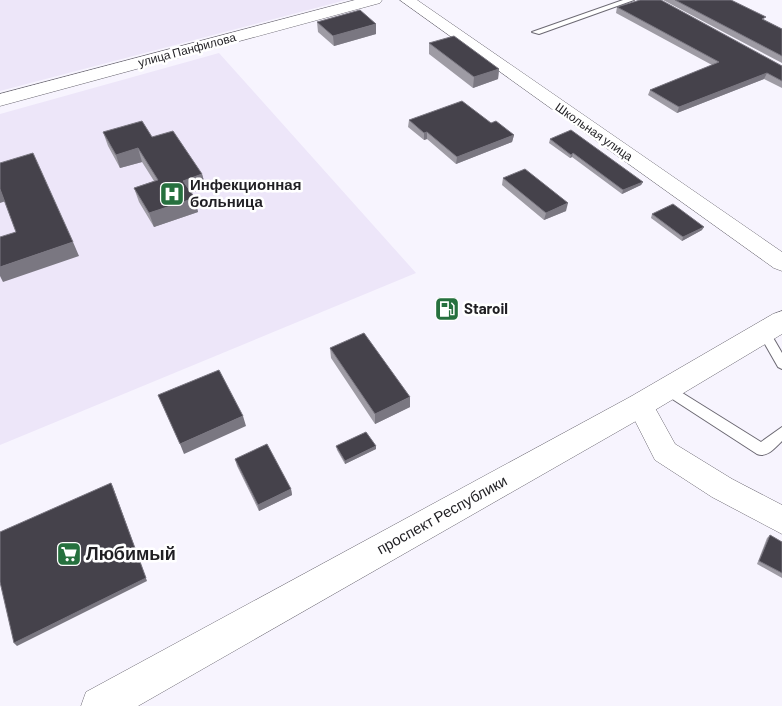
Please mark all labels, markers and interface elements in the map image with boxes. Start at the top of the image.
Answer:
street label: улица Панфилова [136,29,238,70]
street label: Школьная улица [553,99,636,164]
place label: Инфекционная больница [190,175,301,210]
hospital icon: Инфекционная больница [159,181,185,207]
fuel station icon: Staroil [434,296,460,322]
place label: Staroil [464,299,508,317]
street label: проспект Республики [373,471,510,557]
supermarket icon: Любимый [56,541,82,567]
place label: Любимый [86,542,176,564]

